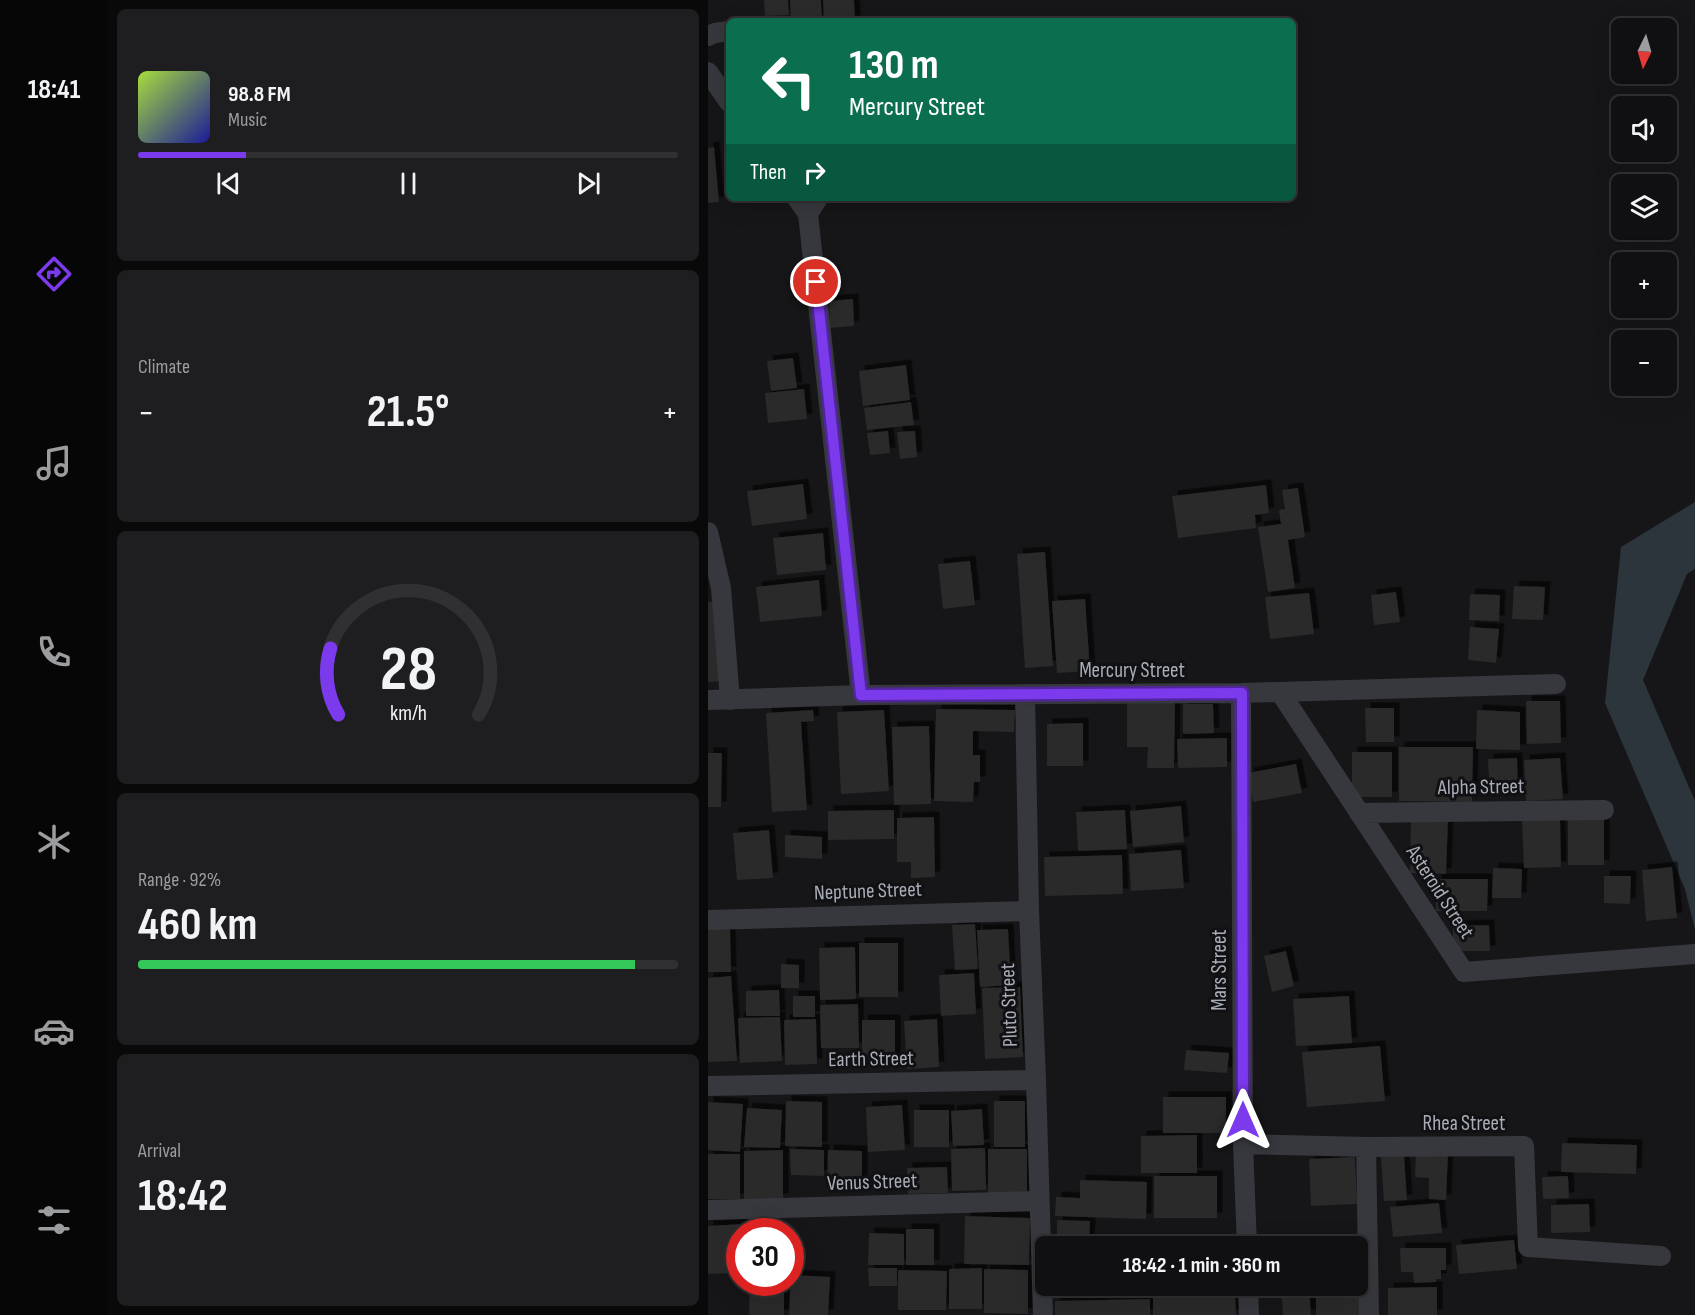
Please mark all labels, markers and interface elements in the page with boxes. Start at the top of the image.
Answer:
north arrow [1611,18,1677,84]
map controls [1611,18,1677,396]
text: 130 m [849,40,939,91]
icon: left [750,42,828,120]
text: 18:41 [28,74,80,106]
text: 98.8 FM [228,81,291,108]
text: Mercury Street [849,91,985,123]
button: sound [1611,96,1677,162]
text: Music [228,108,267,132]
icon: right [798,156,831,189]
text: Then [750,159,786,186]
icon: previous [212,167,245,200]
icon: pause [392,167,425,200]
icon: next [572,167,605,200]
button: layers [1611,174,1677,240]
button: + [1611,252,1677,318]
icon: directions [33,253,75,295]
pin [790,256,841,307]
icon: arrive [799,265,832,298]
button: − [1611,330,1677,396]
text: Climate [138,355,190,379]
text: 21.5° [367,385,449,440]
text: − [138,393,154,433]
text: + [662,393,678,433]
icon: music [33,442,75,484]
icon: phone [33,631,75,673]
text: 28 [380,633,436,708]
street label: Mercury Street [1079,658,1185,683]
text: km/h [389,701,427,726]
street label: Alpha Street [1436,774,1525,800]
icon: climate [33,821,75,863]
street label: Asteroid Street [1400,840,1479,943]
text: Range · 92% [138,868,221,892]
street label: Neptune Street [814,877,922,905]
text: 460 km [138,898,257,953]
street label: Mars Street [1207,929,1232,1011]
street label: Pluto Street [995,963,1023,1047]
icon: car [33,1010,75,1052]
street label: Earth Street [828,1046,914,1072]
position arrow [1211,1088,1275,1152]
street label: Rhea Street [1423,1111,1505,1136]
text: Arrival [138,1139,181,1163]
street label: Venus Street [826,1168,918,1196]
text: 18:42 [138,1169,228,1224]
icon: filters [33,1199,75,1241]
speed limit sign: 30 [726,1218,804,1296]
text: 18:42 · 1 min · 360 m [1123,1252,1280,1279]

